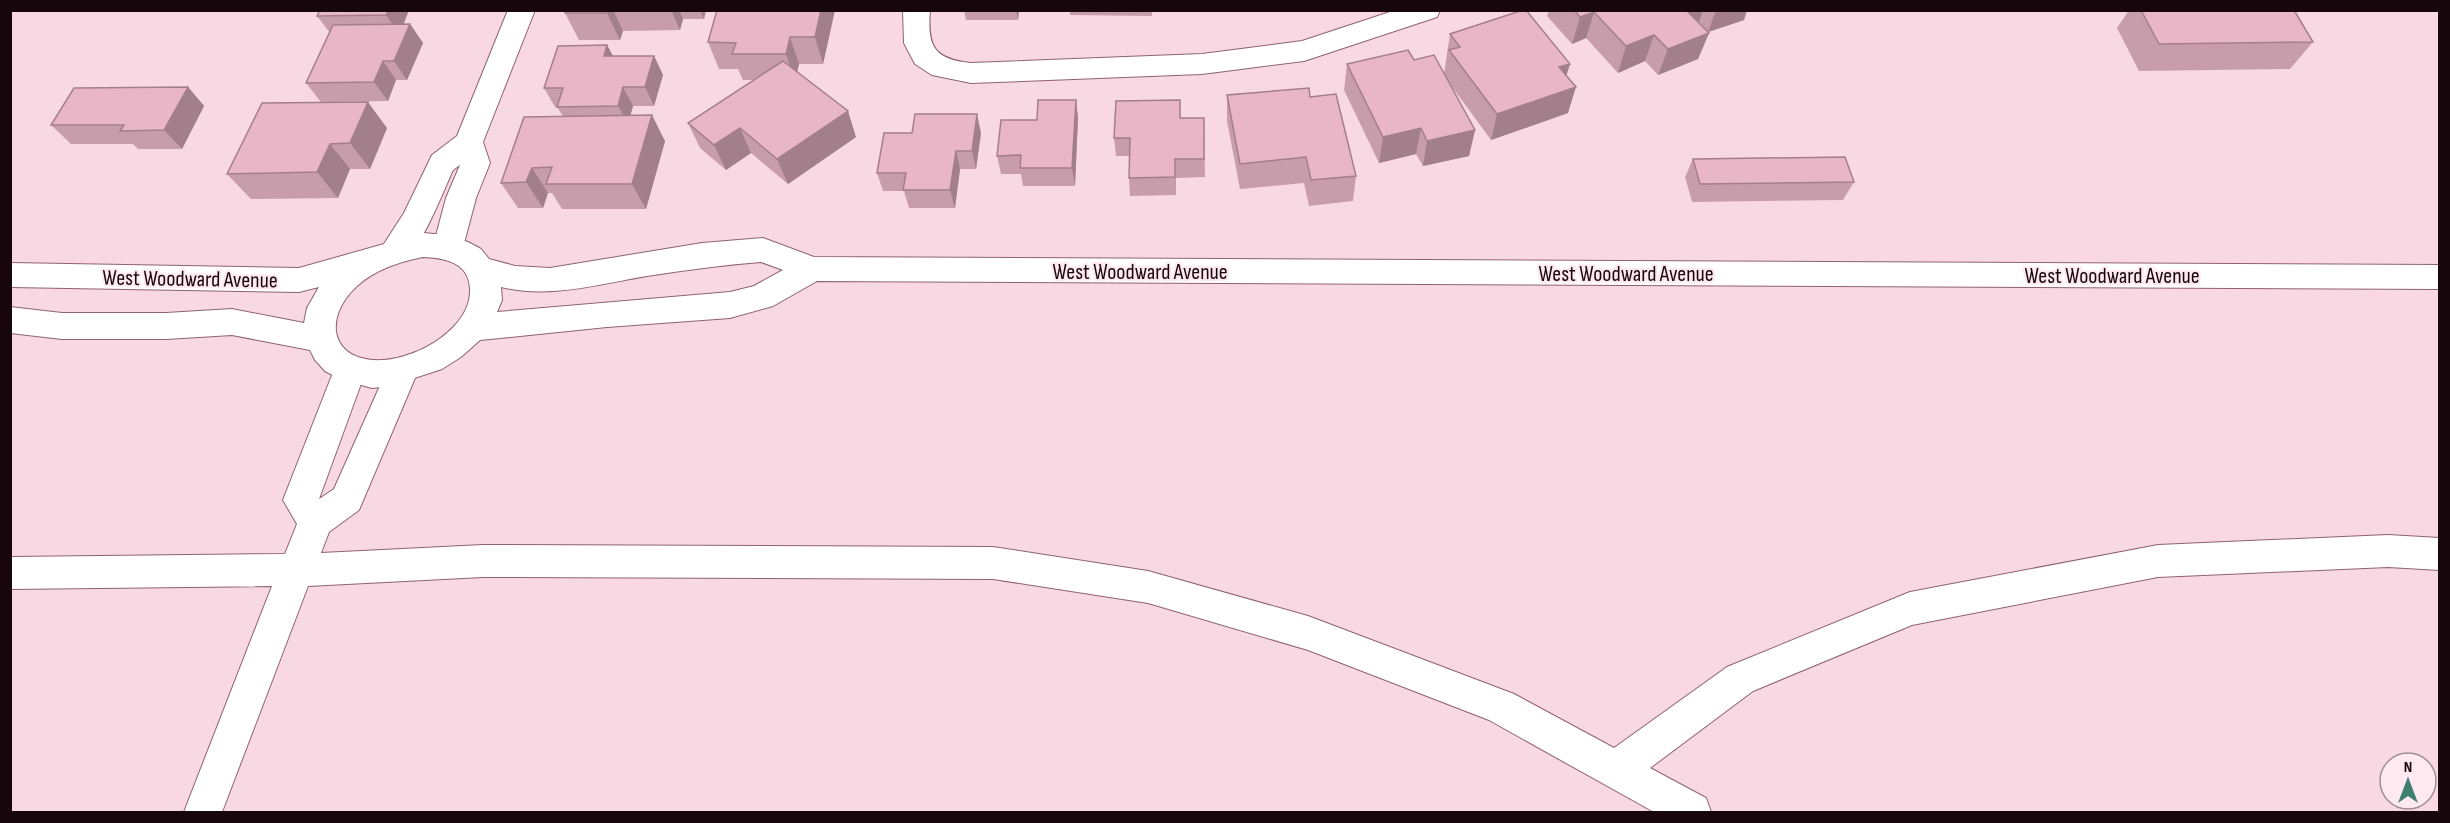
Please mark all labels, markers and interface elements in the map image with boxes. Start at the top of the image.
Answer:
street label: West Woodward Avenue [1052,259,1228,286]
street label: West Woodward Avenue [1538,261,1714,288]
street label: West Woodward Avenue [2024,263,2200,290]
street label: West Woodward Avenue [102,264,278,295]
north arrow [2378,751,2438,811]
text: N [2404,758,2412,777]

